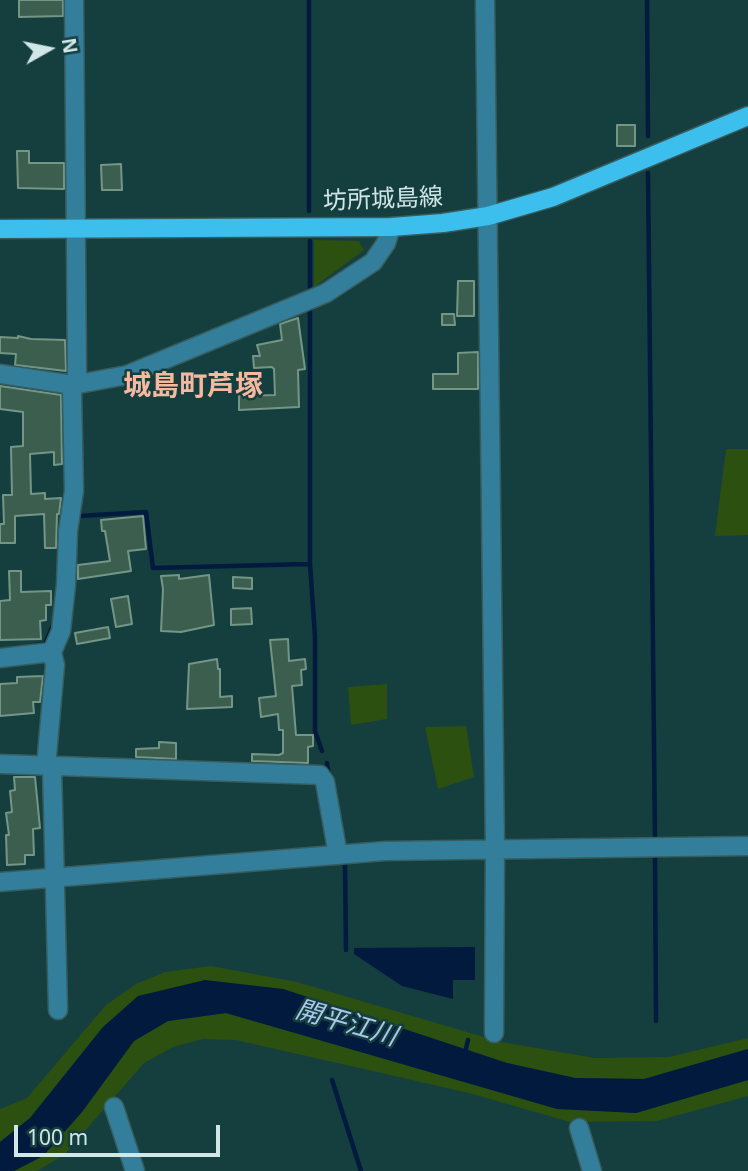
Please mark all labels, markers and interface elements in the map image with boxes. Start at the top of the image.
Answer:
north arrow [14,14,84,84]
text: N [56,36,84,55]
street label: 坊所城島線 [323,184,443,216]
district label: 城島町芦塚 [123,370,263,404]
water label: 開平江川 [292,995,400,1053]
scale bar [18,1112,224,1156]
text: 100 m [27,1123,88,1151]

